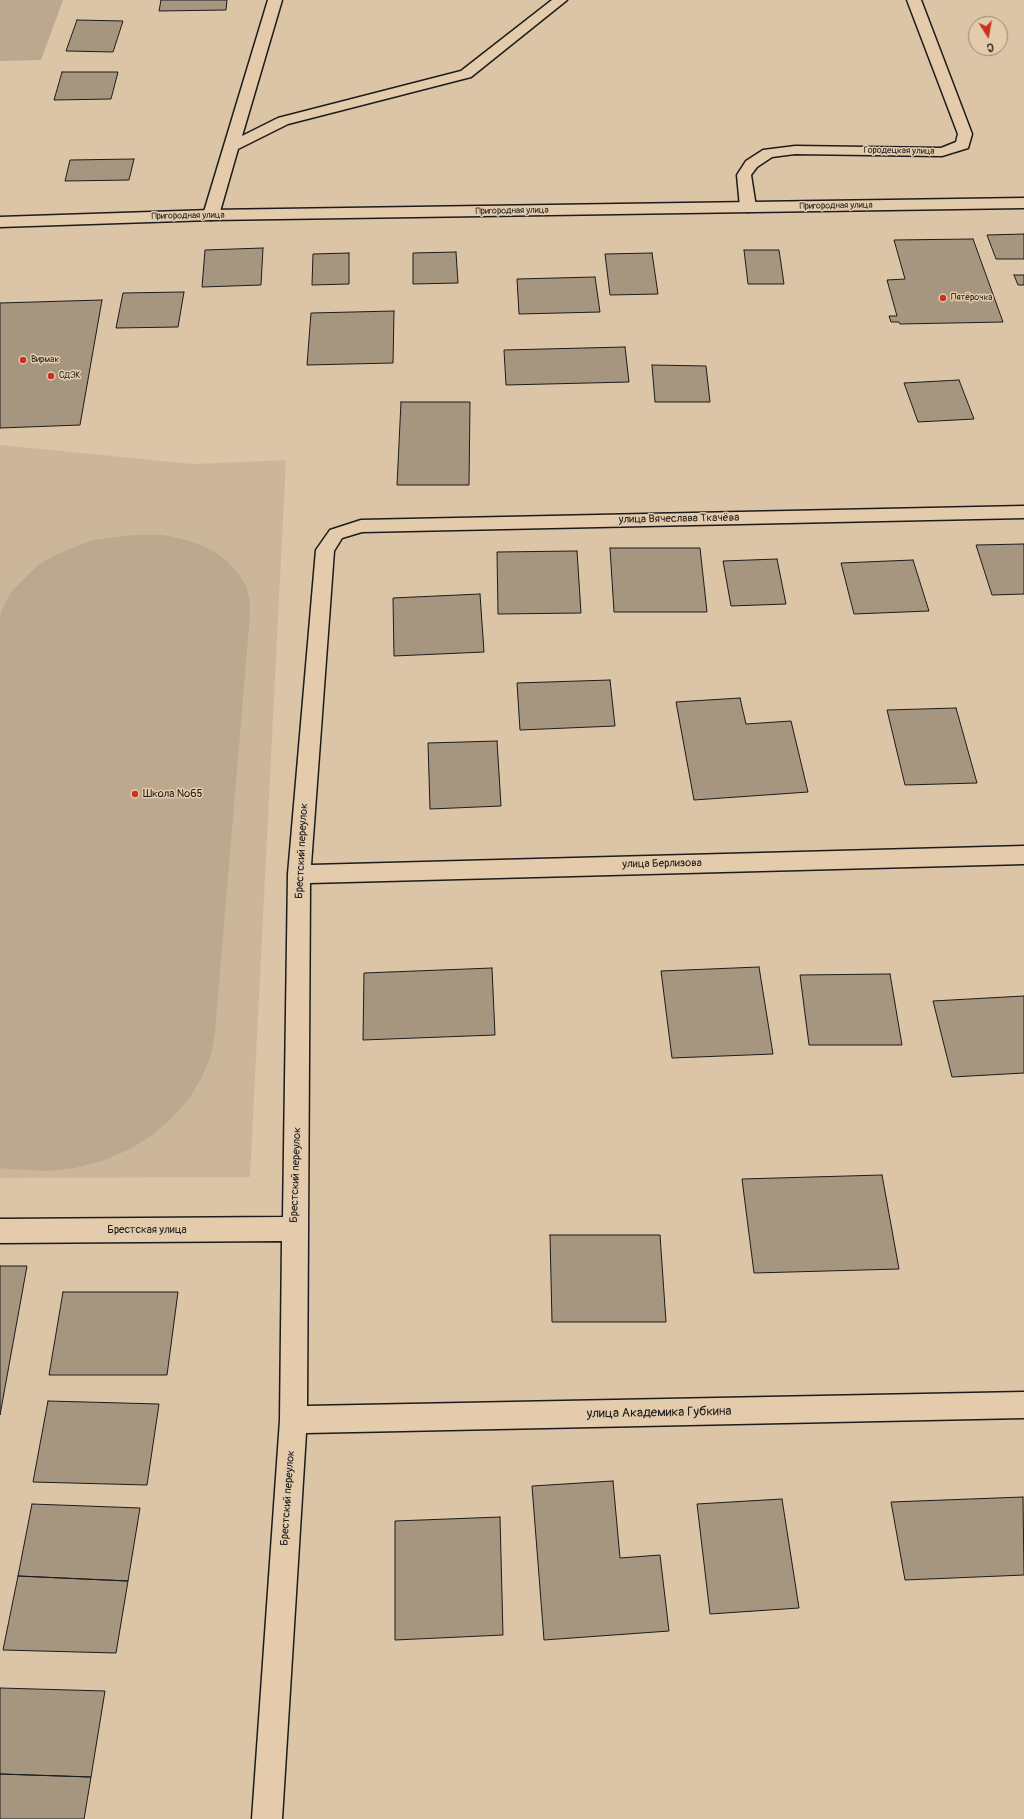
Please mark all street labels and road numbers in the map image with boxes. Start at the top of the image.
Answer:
street label: Городецкая улица [863,145,935,157]
street label: Пригородная улица [799,200,873,212]
street label: Пригородная улица [475,205,549,217]
street label: Пригородная улица [151,210,225,222]
street label: улица Вячеслава Ткачёва [619,511,739,527]
street label: Брестский переулок [293,803,311,899]
street label: улица Берлизова [622,857,702,871]
street label: Брестский переулок [288,1127,304,1223]
street label: Брестская улица [107,1223,187,1237]
street label: улица Академика Губкина [586,1404,732,1422]
street label: Брестский переулок [278,1450,298,1546]

